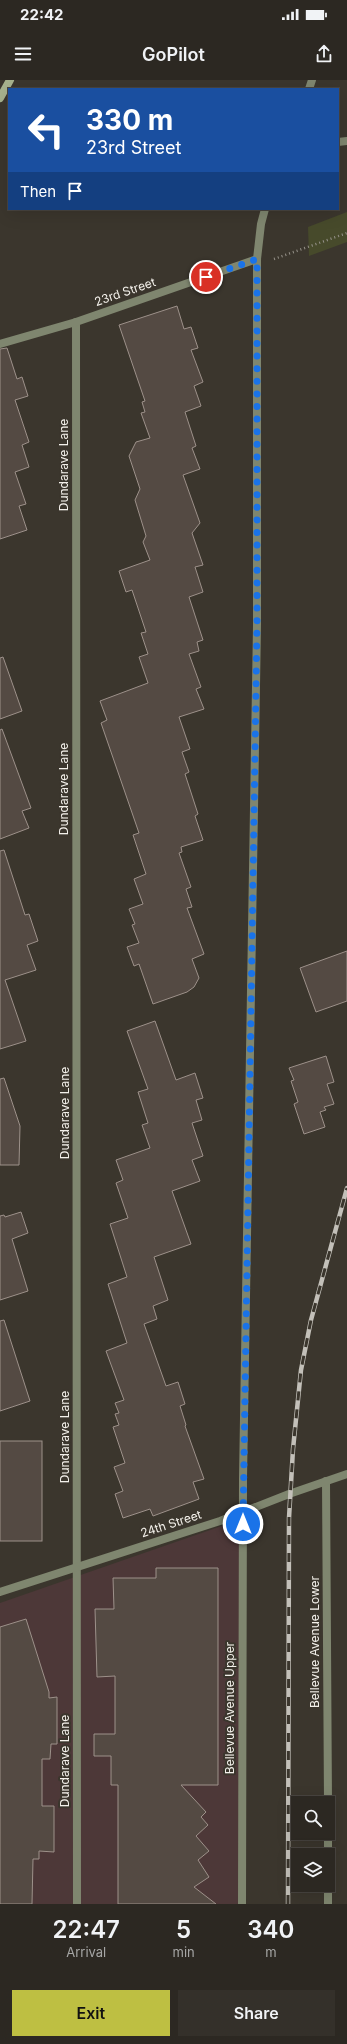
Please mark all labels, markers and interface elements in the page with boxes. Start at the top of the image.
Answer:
text: 22:42 [20,5,64,24]
icon: menu [12,43,34,65]
icon: share [313,43,335,65]
text: GoPilot [142,44,205,65]
text: 330 m [86,103,173,137]
icon: left [20,104,72,156]
text: 23rd Street [86,137,181,158]
icon: arrive [64,180,86,202]
text: Then [20,182,56,201]
pin [189,260,223,294]
icon: arrive [195,266,217,288]
street label: 23rd Street [92,274,157,309]
street label: Dundarave Lane [56,419,71,511]
street label: Dundarave Lane [56,743,71,835]
street label: Dundarave Lane [57,1067,72,1159]
street label: Dundarave Lane [57,1391,72,1483]
position arrow [222,1503,264,1545]
street label: 24th Street [139,1507,203,1540]
street label: Bellevue Avenue Lower [307,1576,322,1708]
street label: Bellevue Avenue Upper [222,1641,237,1774]
street label: Dundarave Lane [57,1715,72,1807]
map controls [291,1796,335,1892]
button: search [291,1796,335,1840]
button: layers [291,1848,335,1892]
text: 22:47 [53,1915,120,1944]
text: 5 [176,1915,191,1944]
text: 340 [247,1915,294,1944]
text: Arrival [66,1944,106,1960]
text: min [173,1944,195,1960]
text: m [265,1944,277,1960]
button: Exit [12,1990,170,2036]
button: Share [178,1990,335,2036]

